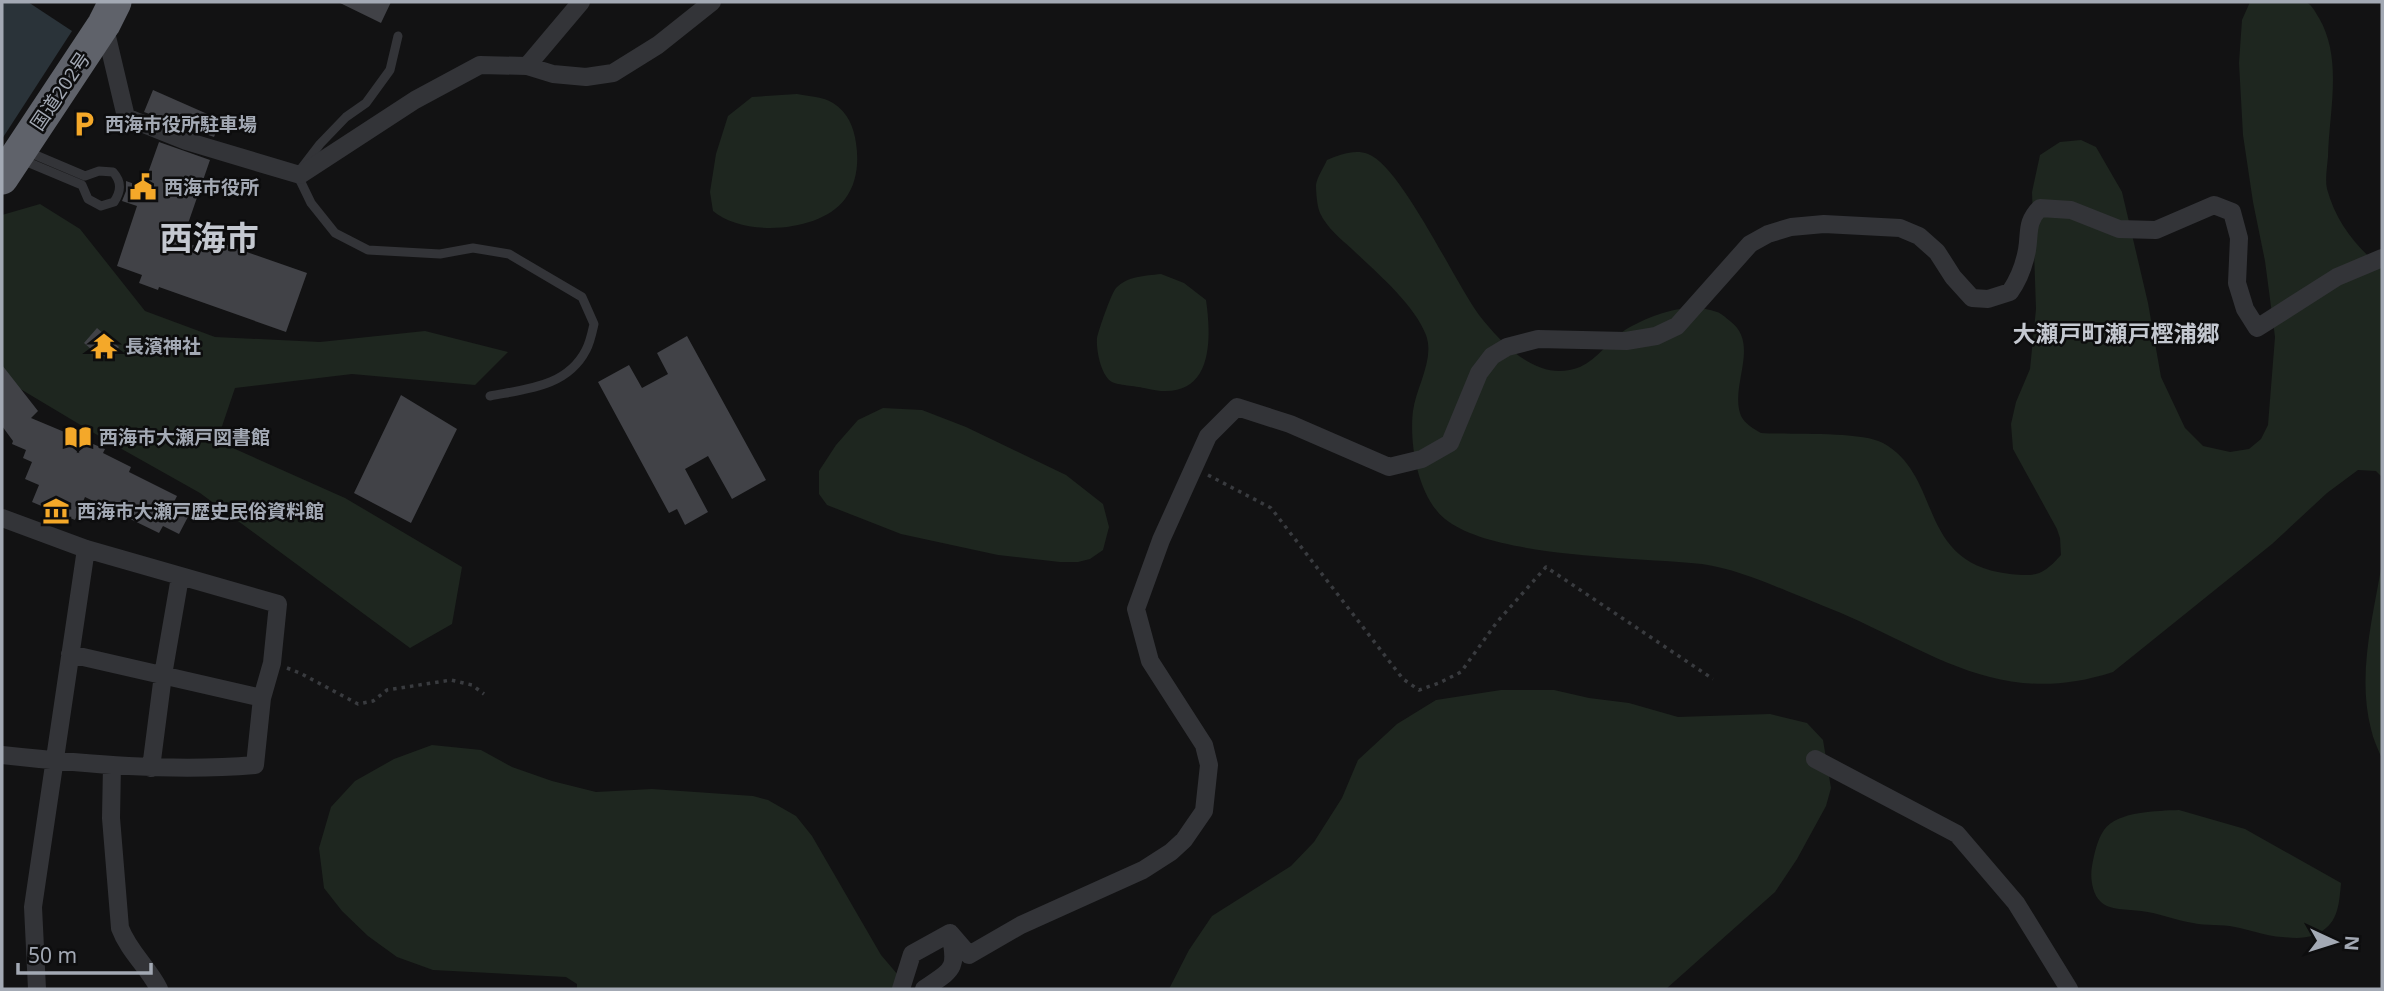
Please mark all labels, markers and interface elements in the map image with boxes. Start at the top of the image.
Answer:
street label: 国道202号 [24,47,96,135]
parking icon: 西海市役所駐車場 [69,109,99,139]
place label: 西海市役所駐車場 [105,111,257,137]
public building icon: 西海市役所 [128,172,158,202]
place label: 西海市役所 [164,174,259,200]
district label: 西海市 [160,215,259,260]
district label: 大瀬戸町瀬戸樫浦郷 [2013,317,2220,349]
temple icon: 長濱神社 [89,331,119,361]
place label: 長濱神社 [125,333,201,359]
library icon: 西海市大瀬戸図書館 [63,422,93,452]
place label: 西海市大瀬戸図書館 [99,424,270,450]
museum icon: 西海市大瀬戸歴史民俗資料館 [41,496,71,526]
place label: 西海市大瀬戸歴史民俗資料館 [77,498,324,524]
north arrow [2300,907,2370,977]
scale bar [18,932,150,976]
text: N [2338,935,2365,952]
text: 50 m [28,941,77,969]

